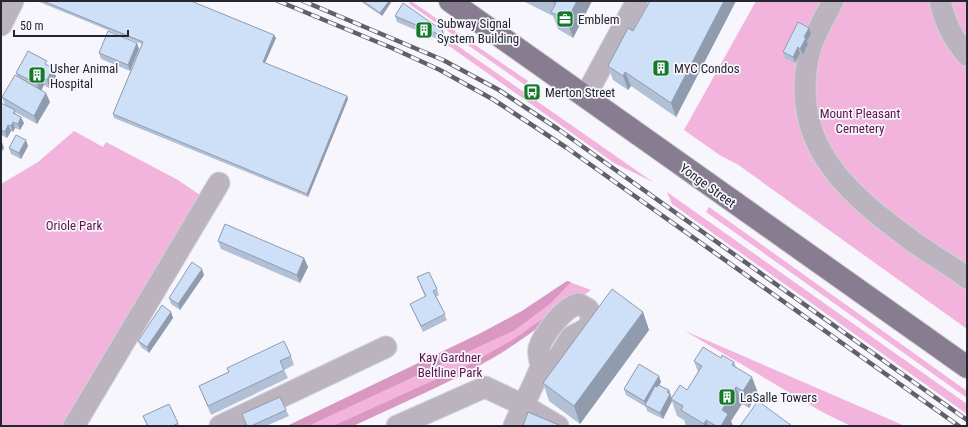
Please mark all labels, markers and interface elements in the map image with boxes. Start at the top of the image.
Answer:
office icon: Emblem [555,9,575,29]
scale bar [14,12,128,38]
place label: Emblem [578,12,620,27]
place label: Subway Signal System Building [437,16,519,46]
text: 50 m [20,19,44,33]
building icon: Subway Signal System Building [414,20,434,40]
building icon: MYC Condos [651,58,671,78]
place label: Usher Animal Hospital [50,61,118,91]
place label: MYC Condos [674,61,740,76]
building icon: Usher Animal Hospital [27,65,47,85]
bus stop icon: Merton Street [522,82,542,102]
place label: Merton Street [545,85,615,100]
park label: Mount Pleasant Cemetery [820,106,900,136]
street label: Yonge Street [677,160,739,211]
park label: Oriole Park [46,218,102,233]
park label: Kay Gardner Beltline Park [418,350,482,380]
building icon: LaSalle Towers [717,387,737,407]
place label: LaSalle Towers [740,390,817,405]

